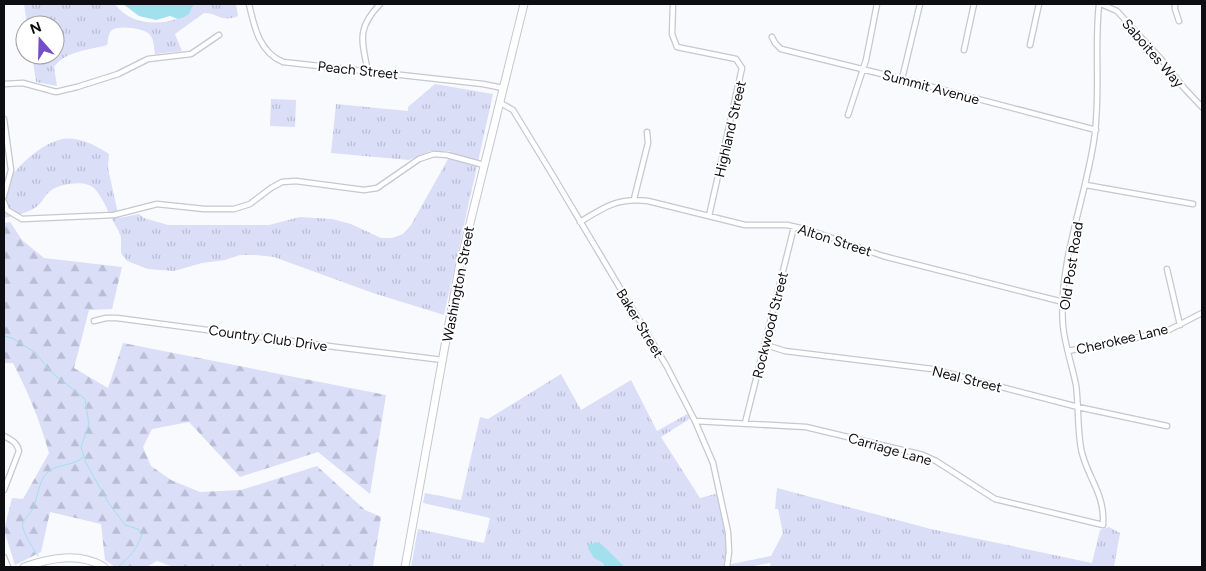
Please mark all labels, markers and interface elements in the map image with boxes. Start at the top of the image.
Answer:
north arrow [15,15,65,65]
street label: Saboites Way [1118,15,1187,92]
text: N [28,18,44,38]
street label: Peach Street [317,58,399,83]
street label: Summit Avenue [881,66,982,109]
street label: Highland Street [711,79,750,179]
street label: Alton Street [796,221,874,260]
street label: Old Post Road [1056,221,1087,311]
street label: Washington Street [439,225,478,343]
street label: Rockwood Street [749,270,792,380]
street label: Baker Street [612,286,667,361]
street label: Cherokee Lane [1075,321,1170,358]
street label: Country Club Drive [207,322,329,355]
street label: Neal Street [930,363,1004,396]
street label: Carriage Lane [846,429,934,470]

